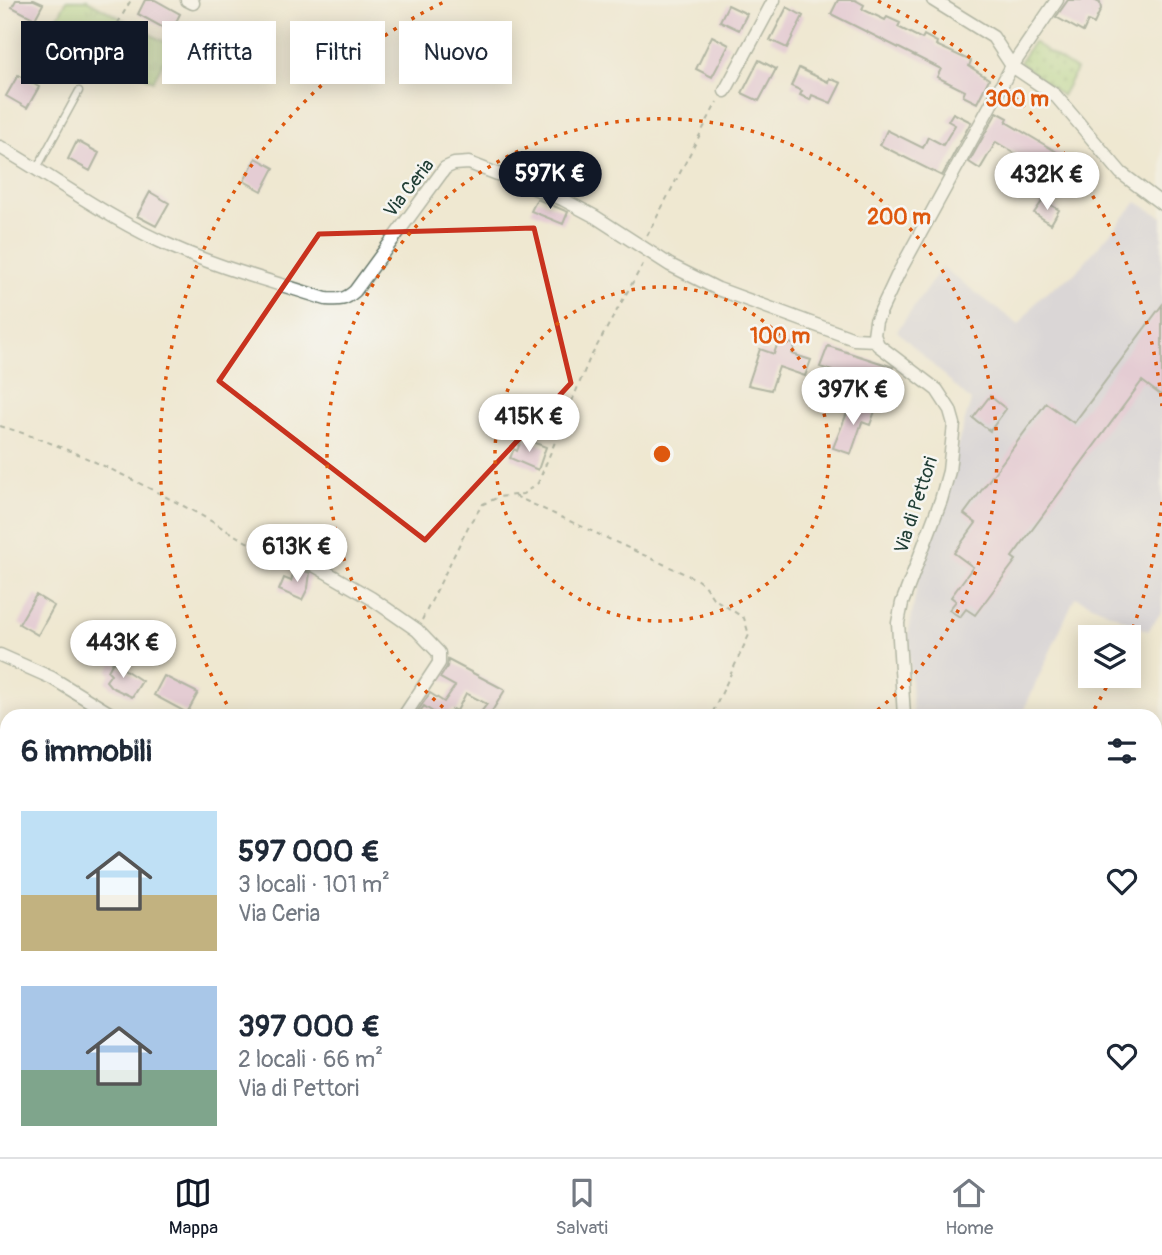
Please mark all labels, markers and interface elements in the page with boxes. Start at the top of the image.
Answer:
chip: Compra [21,21,148,84]
chip: Affitta [162,21,276,84]
chip: Filtri [290,21,385,84]
chip: Nuovo [399,21,512,84]
text: 300 m [985,86,1049,113]
pin: 597K € [493,152,607,211]
pin: 432K € [990,152,1104,212]
street label: Via Ceria [379,154,439,222]
text: 597K € [515,159,585,188]
text: 432K € [1010,160,1084,189]
text: 200 m [867,204,931,231]
text: 100 m [750,323,810,350]
pin: 397K € [796,368,910,427]
text: 397K € [818,375,888,404]
pin: 415K € [472,394,586,454]
text: 415K € [495,402,563,431]
centre of rings [650,442,674,466]
street label: Via di Pettori [889,454,943,556]
pin: 613K € [240,524,354,584]
text: 613K € [262,532,332,561]
pin: 443K € [66,620,180,680]
map controls [1078,625,1141,688]
button: layers [1078,625,1141,688]
text: 443K € [86,628,160,657]
icon: filters [1103,732,1141,770]
text: 6 immobili [21,733,152,770]
text: 597 000 € [238,833,380,870]
icon: home [77,839,161,923]
icon: heart [1103,862,1141,900]
text: 3 locali · 101 m² [238,870,390,899]
text: Via Ceria [238,899,320,928]
text: 397 000 € [238,1008,380,1045]
icon: home [77,1014,161,1098]
icon: heart [1103,1037,1141,1075]
text: 2 locali · 66 m² [238,1045,383,1074]
text: Via di Pettori [238,1074,359,1103]
tab: Mappa [169,1174,218,1240]
tab: Salvati [556,1174,608,1240]
tab: Home [945,1174,993,1240]

